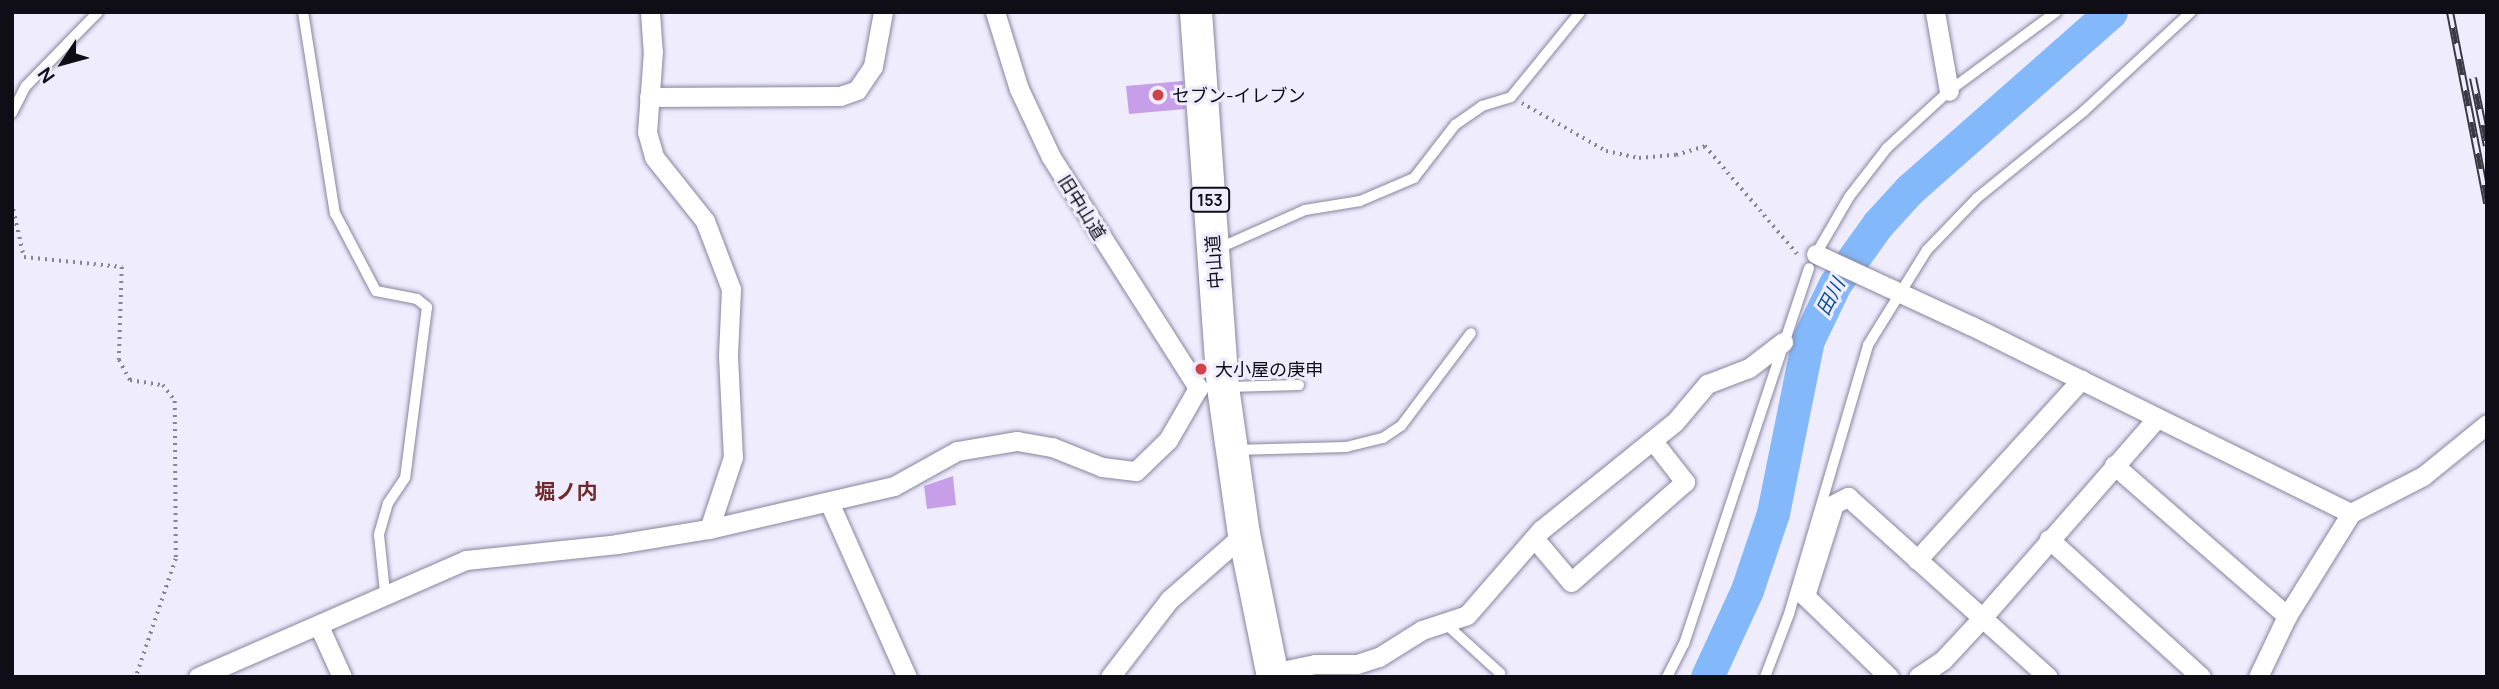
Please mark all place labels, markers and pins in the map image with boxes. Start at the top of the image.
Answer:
place label: セブン-イレブン [1172,84,1306,106]
marker: セブン-イレブン [1150,87,1166,103]
place label: 大小屋の庚申 [1215,358,1323,380]
marker: 大小屋の庚申 [1193,361,1209,377]

